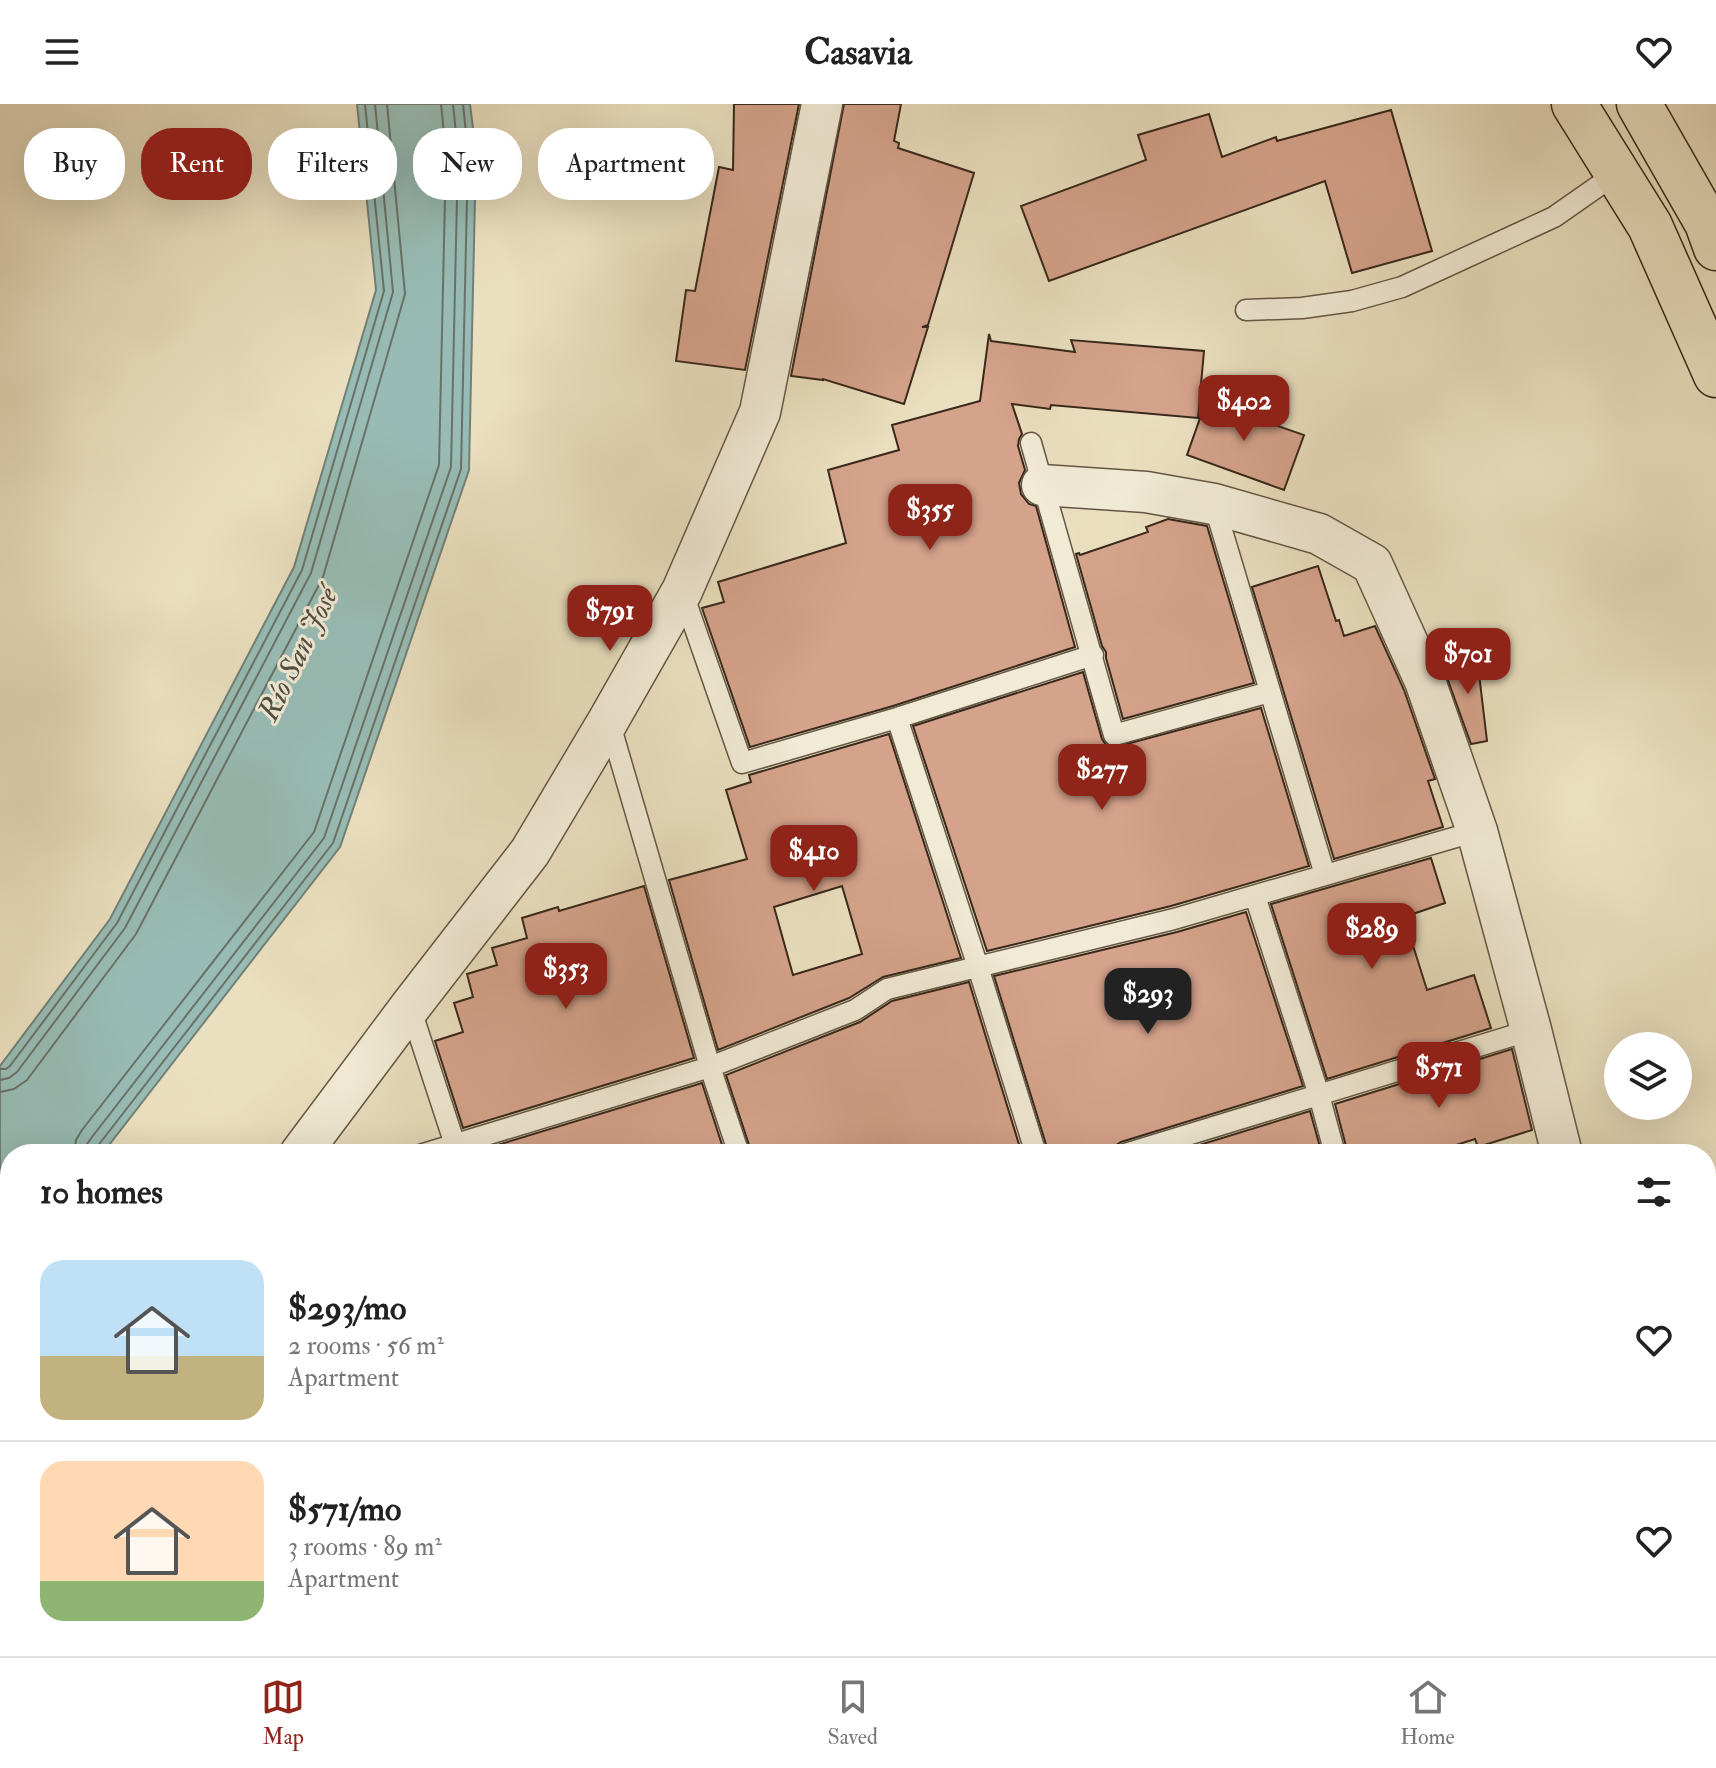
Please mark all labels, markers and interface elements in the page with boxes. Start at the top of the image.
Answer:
icon: menu [40,30,84,74]
text: Casavia [804,30,912,75]
icon: heart [1632,30,1676,74]
chip: Buy [24,128,125,200]
chip: Rent [141,128,252,200]
chip: Filters [268,128,397,200]
chip: New [413,128,522,200]
chip: Apartment [538,128,714,200]
pin: $402 [1197,375,1291,443]
text: $402 [1216,385,1272,417]
pin: $355 [883,484,977,552]
text: $355 [906,494,954,526]
water label: Río San José [249,577,348,728]
pin: $791 [563,585,657,653]
text: $791 [585,595,635,627]
pin: $701 [1421,628,1515,696]
text: $701 [1443,638,1493,670]
pin: $277 [1055,744,1149,812]
text: $277 [1076,754,1128,786]
pin: $410 [767,825,861,893]
text: $410 [788,835,840,867]
pin: $289 [1325,903,1419,971]
text: $289 [1345,913,1399,945]
pin: $353 [519,943,613,1011]
text: $353 [543,953,589,985]
pin: $293 [1101,968,1195,1036]
text: $293 [1122,978,1174,1010]
map controls [1604,1032,1692,1120]
button: layers [1604,1032,1692,1120]
pin: $571 [1392,1042,1486,1110]
text: $571 [1415,1052,1463,1084]
icon: filters [1632,1170,1676,1214]
text: 10 homes [40,1171,163,1214]
text: $293/mo [288,1287,406,1330]
icon: home [104,1292,200,1388]
icon: heart [1632,1318,1676,1362]
text: 2 rooms · 56 m² [288,1330,444,1362]
text: Apartment [288,1362,399,1394]
text: $571/mo [288,1488,401,1531]
icon: home [104,1493,200,1589]
icon: heart [1632,1519,1676,1563]
text: 3 rooms · 89 m² [288,1531,442,1563]
text: Apartment [288,1563,399,1595]
tab: Map [261,1675,305,1751]
tab: Saved [828,1675,878,1751]
tab: Home [1400,1675,1455,1751]

